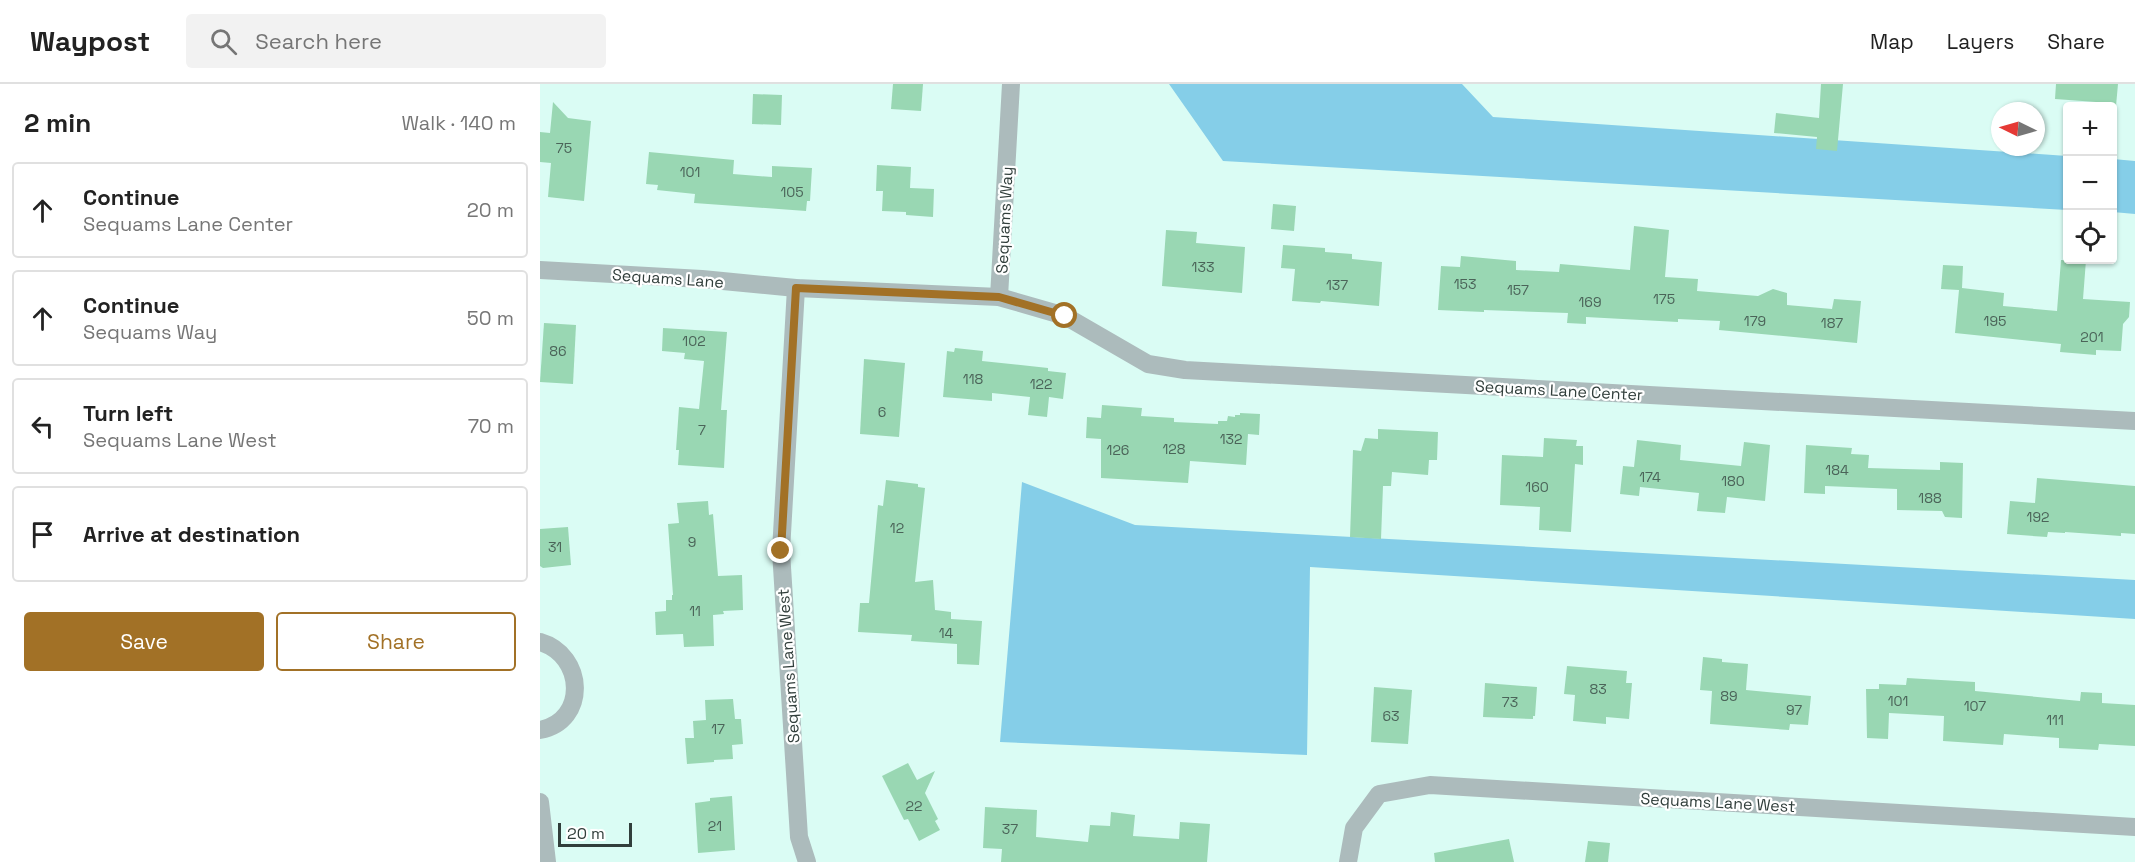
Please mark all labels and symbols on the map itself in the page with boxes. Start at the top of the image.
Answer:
north arrow [1991,102,2045,156]
house number: 75 [556,139,572,157]
house number: 101 [680,163,700,181]
street label: Sequams Way [991,166,1018,274]
house number: 105 [780,183,804,201]
house number: 133 [1192,258,1214,276]
street label: Sequams Lane [611,264,725,293]
house number: 153 [1454,275,1476,293]
house number: 137 [1326,276,1348,294]
house number: 157 [1507,281,1529,299]
house number: 175 [1653,290,1675,308]
house number: 169 [1579,293,1602,311]
route start [1051,302,1077,328]
house number: 179 [1744,312,1766,330]
house number: 195 [1984,312,2006,330]
house number: 187 [1821,314,1843,332]
house number: 201 [2080,328,2104,346]
house number: 102 [682,332,706,350]
house number: 86 [549,342,567,360]
house number: 118 [963,370,983,388]
house number: 122 [1030,375,1052,393]
street label: Sequams Lane Center [1474,376,1643,405]
house number: 6 [878,403,886,421]
house number: 7 [698,421,706,439]
house number: 132 [1220,430,1242,448]
house number: 128 [1162,440,1186,458]
house number: 126 [1107,441,1129,459]
house number: 184 [1825,461,1849,479]
house number: 174 [1639,468,1661,486]
house number: 180 [1721,472,1745,490]
house number: 160 [1525,478,1549,496]
house number: 188 [1918,489,1942,507]
house number: 192 [2027,508,2049,526]
house number: 12 [890,519,904,537]
house number: 9 [688,533,696,551]
route end [767,537,793,563]
house number: 31 [548,538,562,556]
street label: Sequams Lane West [773,588,804,744]
house number: 11 [689,602,701,620]
house number: 14 [939,624,954,642]
house number: 83 [1589,680,1607,698]
house number: 89 [1720,687,1738,705]
house number: 101 [1888,692,1908,710]
house number: 73 [1502,693,1518,711]
house number: 107 [1964,697,1986,715]
house number: 97 [1786,701,1802,719]
house number: 63 [1382,707,1400,725]
house number: 111 [2046,711,2064,729]
house number: 17 [711,720,725,738]
street label: Sequams Lane West [1640,788,1796,817]
house number: 22 [906,797,922,815]
house number: 21 [708,817,722,835]
scale bar [558,820,632,848]
house number: 37 [1002,820,1018,838]

